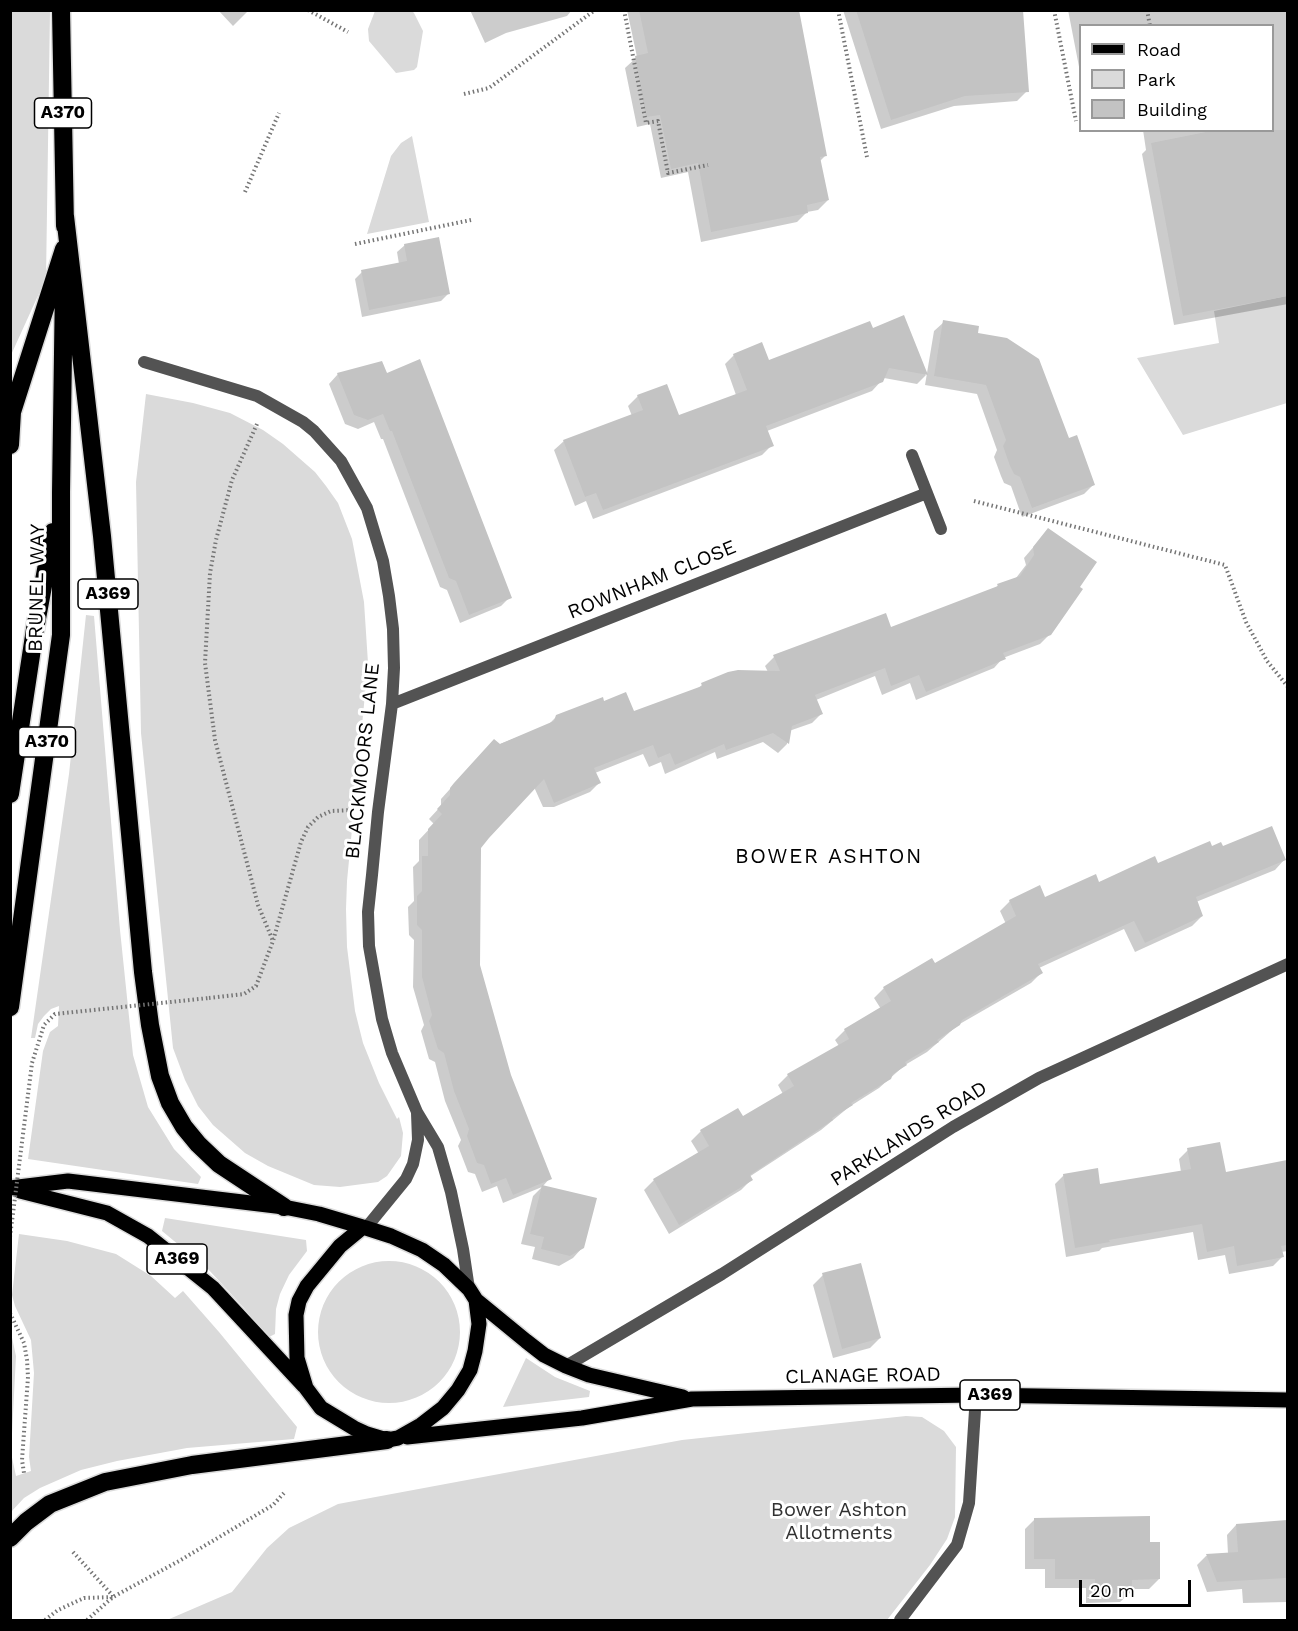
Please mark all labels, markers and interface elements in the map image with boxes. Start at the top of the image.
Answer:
legend [1079,24,1274,132]
text: Road [1137,39,1181,60]
text: Park [1137,69,1176,90]
road number: A370 [34,98,92,128]
text: Building [1137,99,1207,120]
street label: BRUNEL WAY [24,524,50,652]
street label: ROWNHAM CLOSE [564,535,740,625]
road number: A369 [78,579,138,609]
street label: BLACKMOORS LANE [341,662,385,860]
road number: A370 [18,727,76,757]
district label: BOWER ASHTON [735,844,923,870]
street label: PARKLANDS ROAD [826,1076,992,1192]
road number: A369 [147,1244,207,1274]
street label: CLANAGE ROAD [785,1363,941,1389]
road number: A369 [960,1380,1020,1410]
park label: Bower Ashton Allotments [771,1498,907,1545]
scale bar [1082,1568,1194,1606]
text: 20 m [1090,1580,1135,1601]

